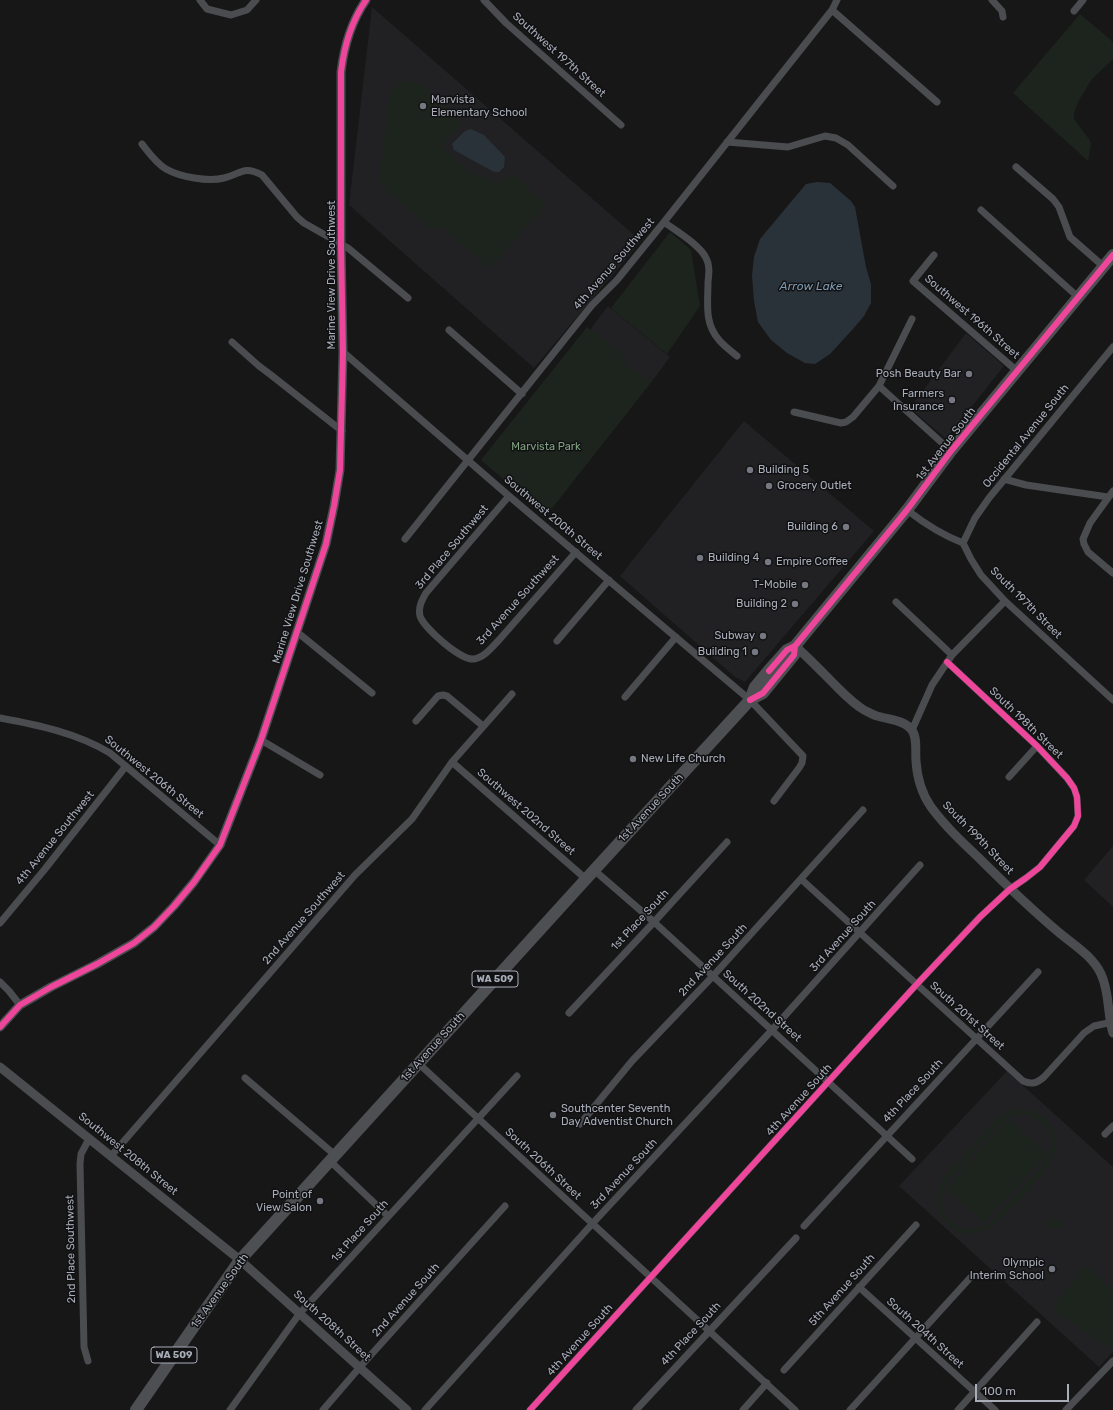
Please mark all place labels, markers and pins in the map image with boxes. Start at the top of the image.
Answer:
place label: Marvista Elementary School [431,93,527,119]
marker: Marvista Elementary School [418,101,428,111]
place label: Posh Beauty Bar [876,367,961,381]
marker: Posh Beauty Bar [964,369,974,379]
place label: Farmers Insurance [893,387,944,413]
marker: Farmers Insurance [947,395,957,405]
place label: Building 5 [758,463,809,477]
marker: Building 5 [745,465,755,475]
place label: Grocery Outlet [777,479,852,493]
marker: Grocery Outlet [764,481,774,491]
place label: Building 6 [787,520,838,534]
marker: Building 6 [841,522,851,532]
place label: Building 4 [708,551,759,565]
marker: Building 4 [695,553,705,563]
place label: Empire Coffee [776,555,848,569]
marker: Empire Coffee [763,557,773,567]
place label: T-Mobile [753,578,797,592]
marker: T-Mobile [800,580,810,590]
place label: Building 2 [736,597,787,611]
marker: Building 2 [790,599,800,609]
place label: Subway [714,629,755,643]
marker: Subway [758,631,768,641]
place label: Building 1 [698,645,747,659]
marker: Building 1 [750,647,760,657]
place label: New Life Church [641,752,725,766]
marker: New Life Church [628,754,638,764]
place label: Southcenter Seventh Day Adventist Church [561,1102,673,1128]
marker: Southcenter Seventh Day Adventist Church [548,1110,558,1120]
place label: Point of View Salon [256,1188,312,1214]
marker: Point of View Salon [315,1196,325,1206]
place label: Olympic Interim School [970,1256,1044,1282]
marker: Olympic Interim School [1047,1264,1057,1274]

